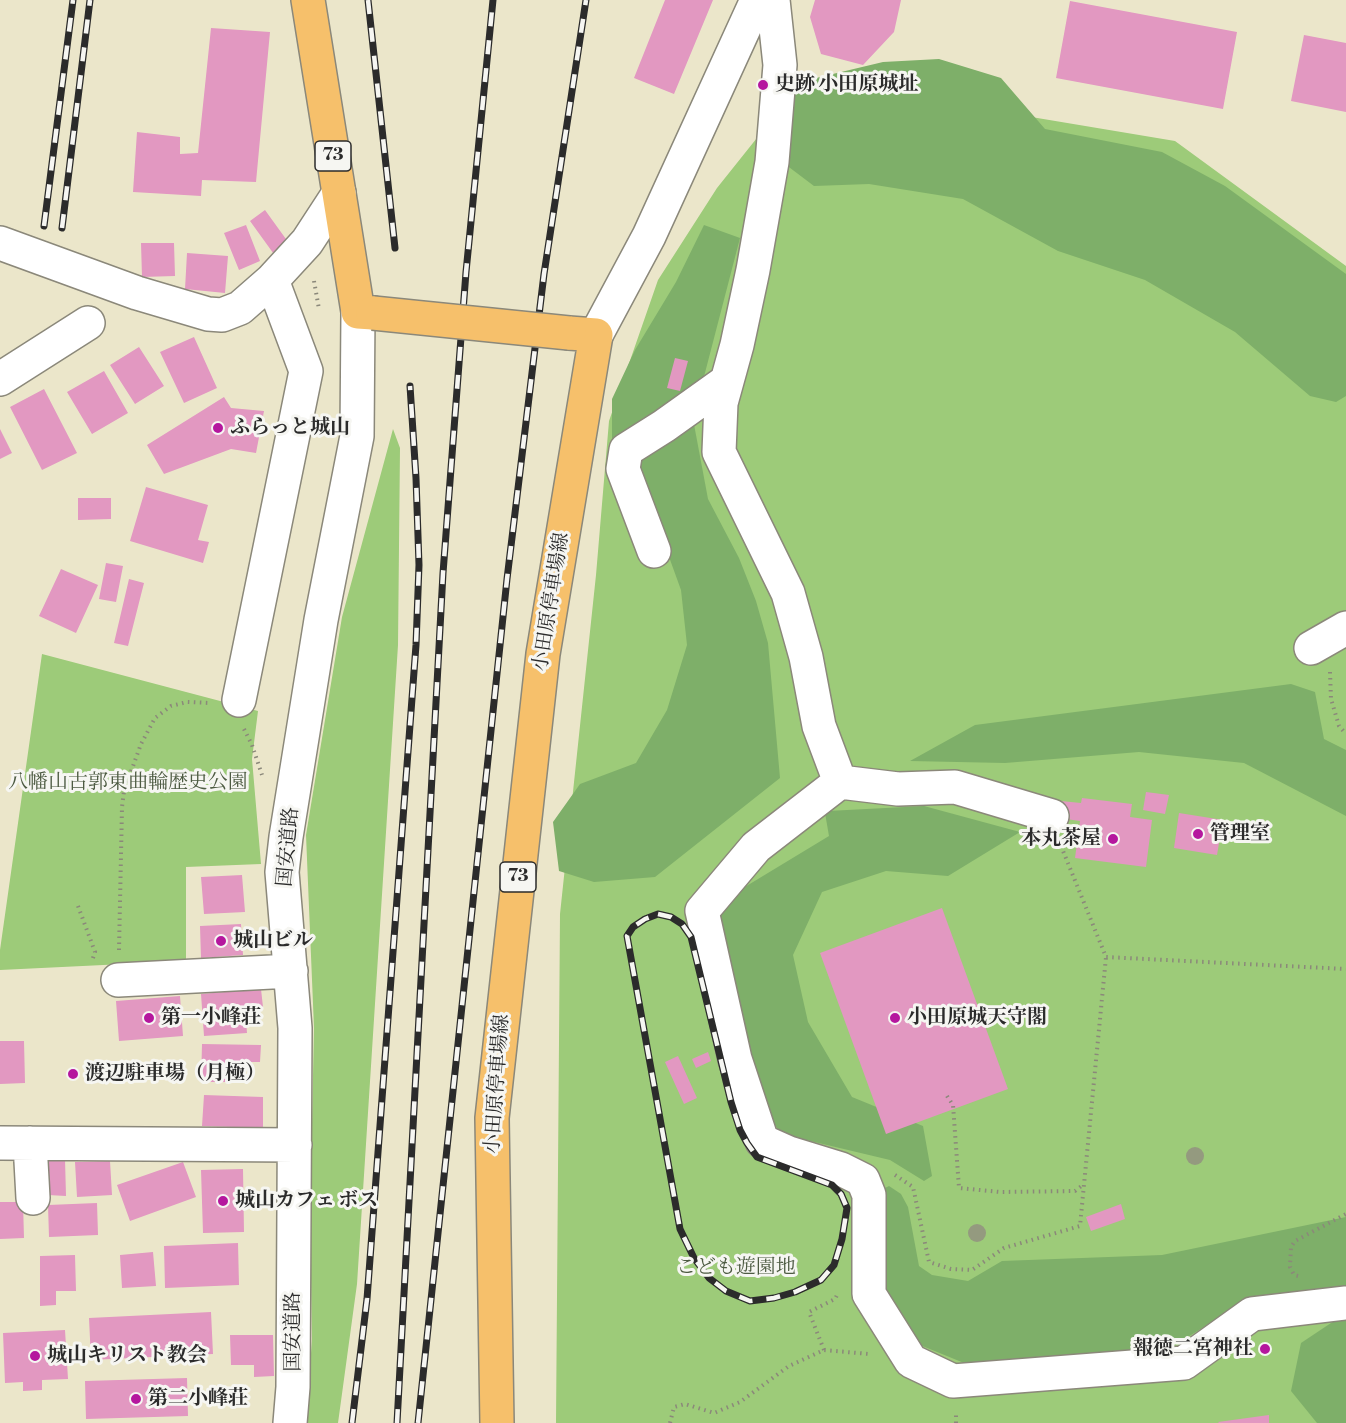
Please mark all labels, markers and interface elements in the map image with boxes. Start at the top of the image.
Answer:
place label: 史跡 小田原城址 [775,73,918,97]
marker: 史跡 小田原城址 [756,78,770,92]
road number: 73 [315,141,351,171]
place label: ふらっと城山 [230,416,350,440]
marker: ふらっと城山 [211,421,225,435]
street label: 小田原停車場線 [529,531,575,673]
park label: 八幡山古郭東曲輪歴史公園 [8,771,248,795]
street label: 国安道路 [274,806,304,888]
place label: 管理室 [1210,822,1270,846]
place label: 本丸茶屋 [1021,827,1101,851]
marker: 管理室 [1191,827,1205,841]
marker: 本丸茶屋 [1106,832,1120,846]
road number: 73 [500,862,536,892]
place label: 城山ビル [233,929,313,953]
marker: 城山ビル [214,934,228,948]
place label: 第一小峰荘 [161,1006,261,1030]
place label: 小田原城天守閣 [907,1006,1047,1030]
marker: 第一小峰荘 [142,1011,156,1025]
marker: 小田原城天守閣 [888,1011,902,1025]
street label: 小田原停車場線 [481,1013,515,1155]
place label: 渡辺駐車場（月極） [85,1062,265,1086]
marker: 渡辺駐車場（月極） [66,1067,80,1081]
place label: 城山カフェ ボス [235,1189,378,1213]
marker: 城山カフェ ボス [216,1194,230,1208]
park label: こども遊園地 [676,1256,796,1280]
street label: 国安道路 [282,1292,306,1372]
place label: 報徳二宮神社 [1133,1337,1253,1361]
marker: 報徳二宮神社 [1258,1342,1272,1356]
place label: 城山キリスト教会 [47,1344,207,1368]
marker: 城山キリスト教会 [28,1349,42,1363]
place label: 第二小峰荘 [148,1387,248,1411]
marker: 第二小峰荘 [129,1392,143,1406]

